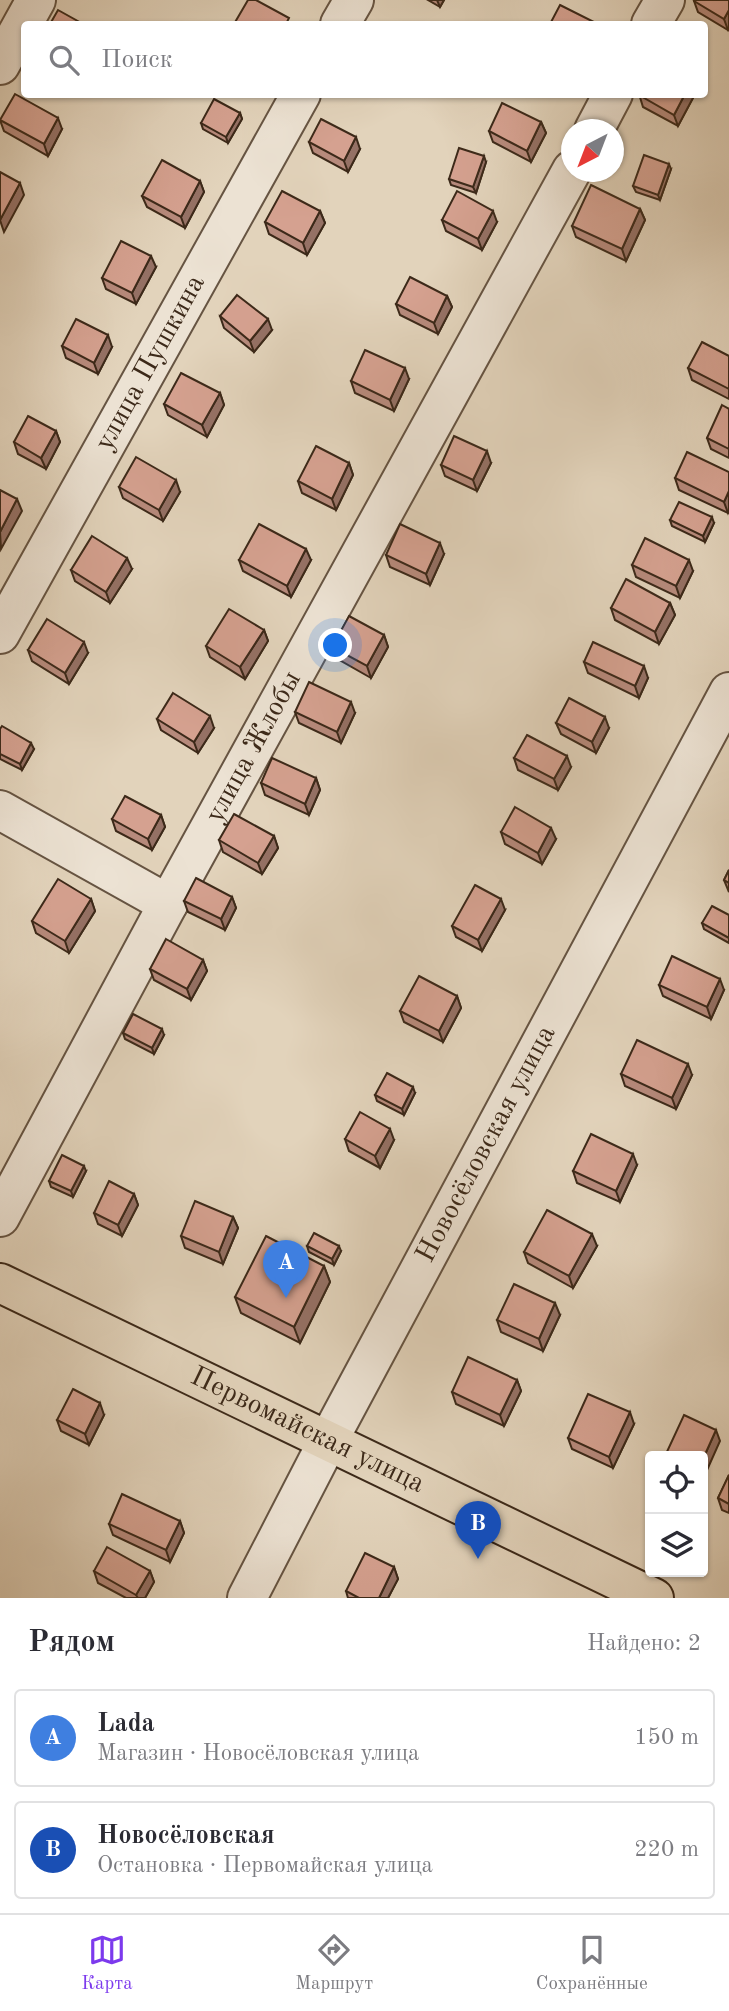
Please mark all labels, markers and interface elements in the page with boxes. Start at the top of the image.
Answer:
search box [21,21,708,98]
icon: search [45,41,83,79]
text: Поиск [101,47,173,73]
north arrow [561,119,624,182]
street label: улица Пушкина [91,271,211,456]
your location [318,628,352,662]
street label: улица Жлобы [201,667,307,828]
street label: Новосёловская улица [412,1021,561,1268]
pin: A [263,1240,309,1298]
street label: Первомайская улица [186,1363,429,1499]
map controls [645,1451,708,1577]
button: locate [645,1451,708,1514]
pin: B [455,1501,501,1559]
button: layers [645,1514,708,1577]
text: Рядом [28,1628,115,1658]
text: Найдено: 2 [587,1632,701,1655]
text: Lada [97,1711,155,1737]
text: A [44,1726,62,1749]
text: 150 m [634,1726,699,1749]
text: Магазин · Новосёловская улица [97,1742,419,1765]
text: Новосёловская [97,1823,275,1849]
text: B [45,1838,61,1861]
text: 220 m [634,1838,699,1861]
text: Остановка · Первомайская улица [97,1854,433,1877]
tab: Карта [81,1931,133,1996]
tab: Маршрут [295,1931,373,1996]
tab: Сохранённые [536,1931,648,1996]

